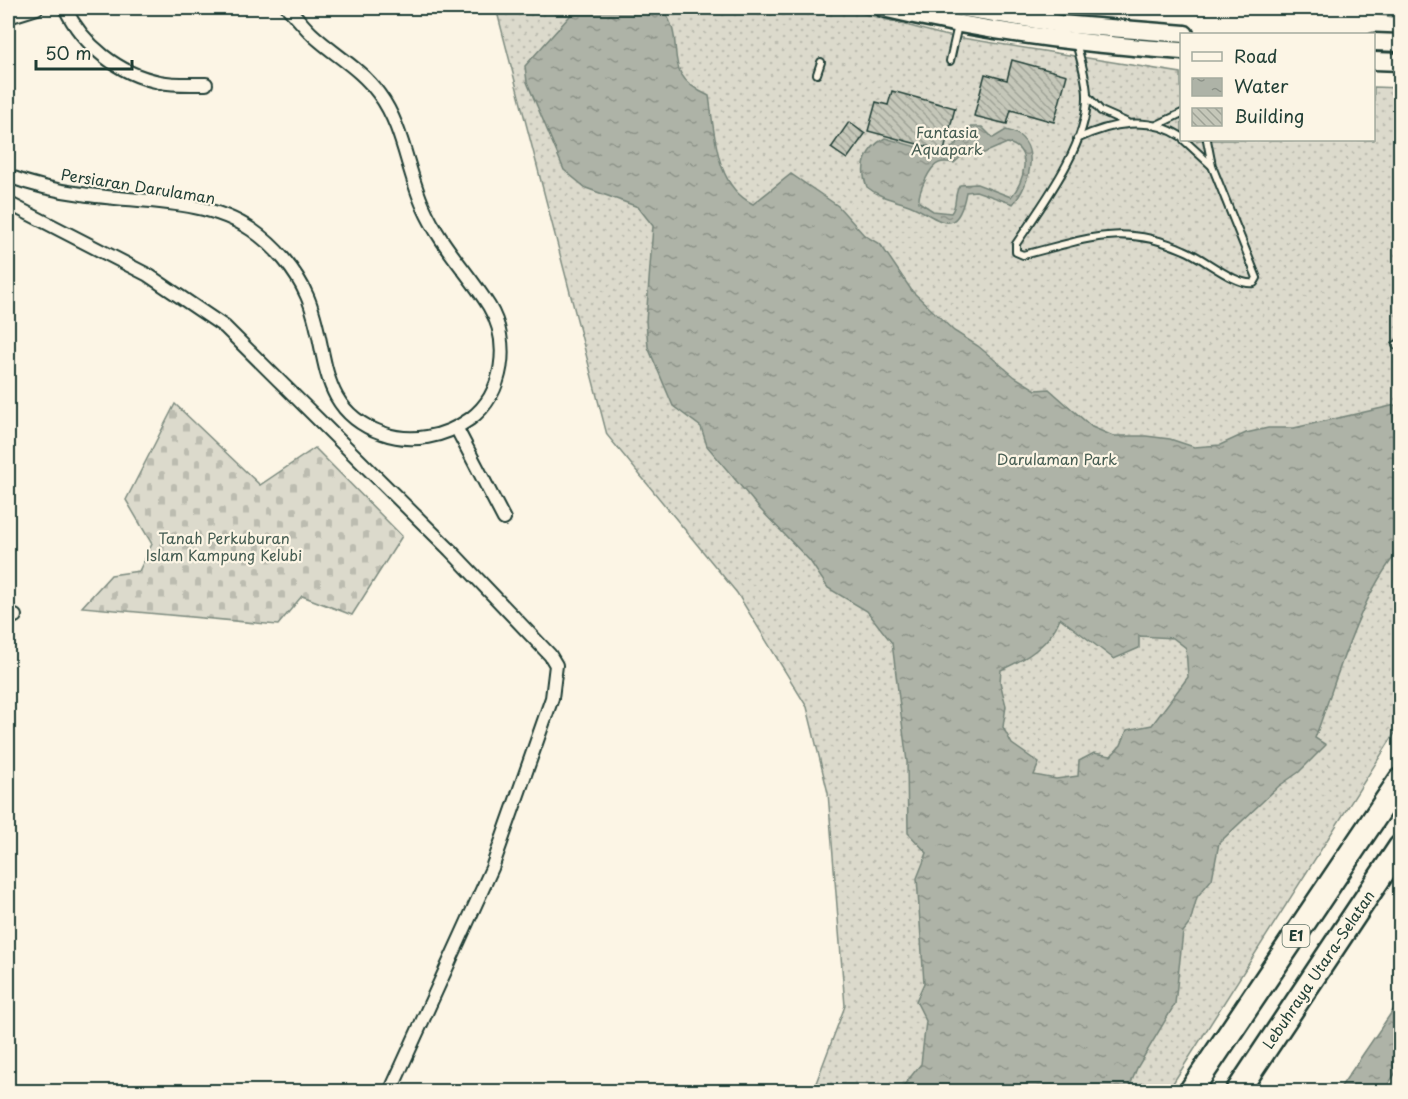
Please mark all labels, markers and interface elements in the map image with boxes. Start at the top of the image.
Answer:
scale bar [36,33,132,71]
legend [1180,33,1375,141]
text: 50 m [45,39,92,66]
text: Road [1234,42,1278,69]
text: Water [1234,72,1289,99]
text: Building [1234,102,1304,129]
park label: Fantasia Aquapark [911,120,983,160]
street label: Persiaran Darulaman [59,162,217,209]
park label: Darulaman Park [997,447,1117,470]
park label: Tanah Perkuburan Islam Kampung Kelubi [146,526,302,566]
street label: Lebuhraya Utara–Selatan [1256,885,1380,1053]
road number: E1 [1282,925,1310,947]

